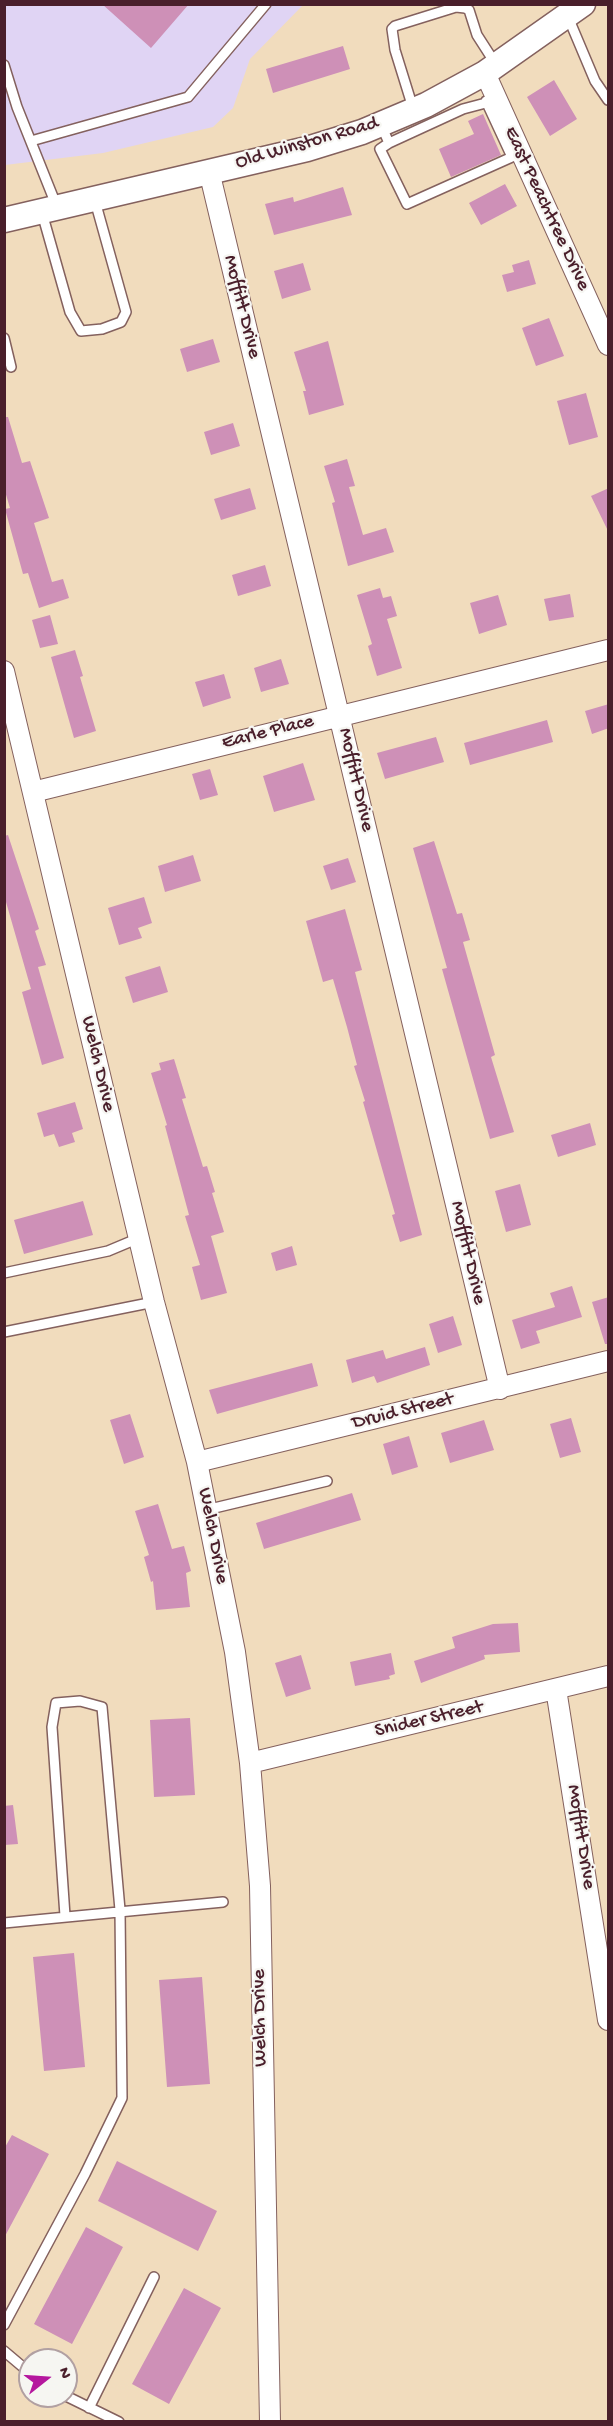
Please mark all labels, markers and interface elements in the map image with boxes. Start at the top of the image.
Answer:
street label: Old Winston Road [233,112,381,176]
street label: East Peachtree Drive [498,123,594,295]
street label: Moffitt Drive [217,253,265,361]
street label: Earle Place [220,710,316,756]
street label: Moffitt Drive [331,726,379,834]
street label: Welch Drive [74,1014,120,1114]
street label: Moffitt Drive [443,1199,491,1307]
street label: Druid Street [350,1388,456,1436]
street label: Welch Drive [191,1486,233,1586]
street label: Snider Street [373,1696,485,1744]
street label: Moffitt Drive [560,1783,600,1891]
street label: Welch Drive [248,1969,274,2067]
north arrow [18,2348,78,2408]
text: N [53,2365,74,2381]

